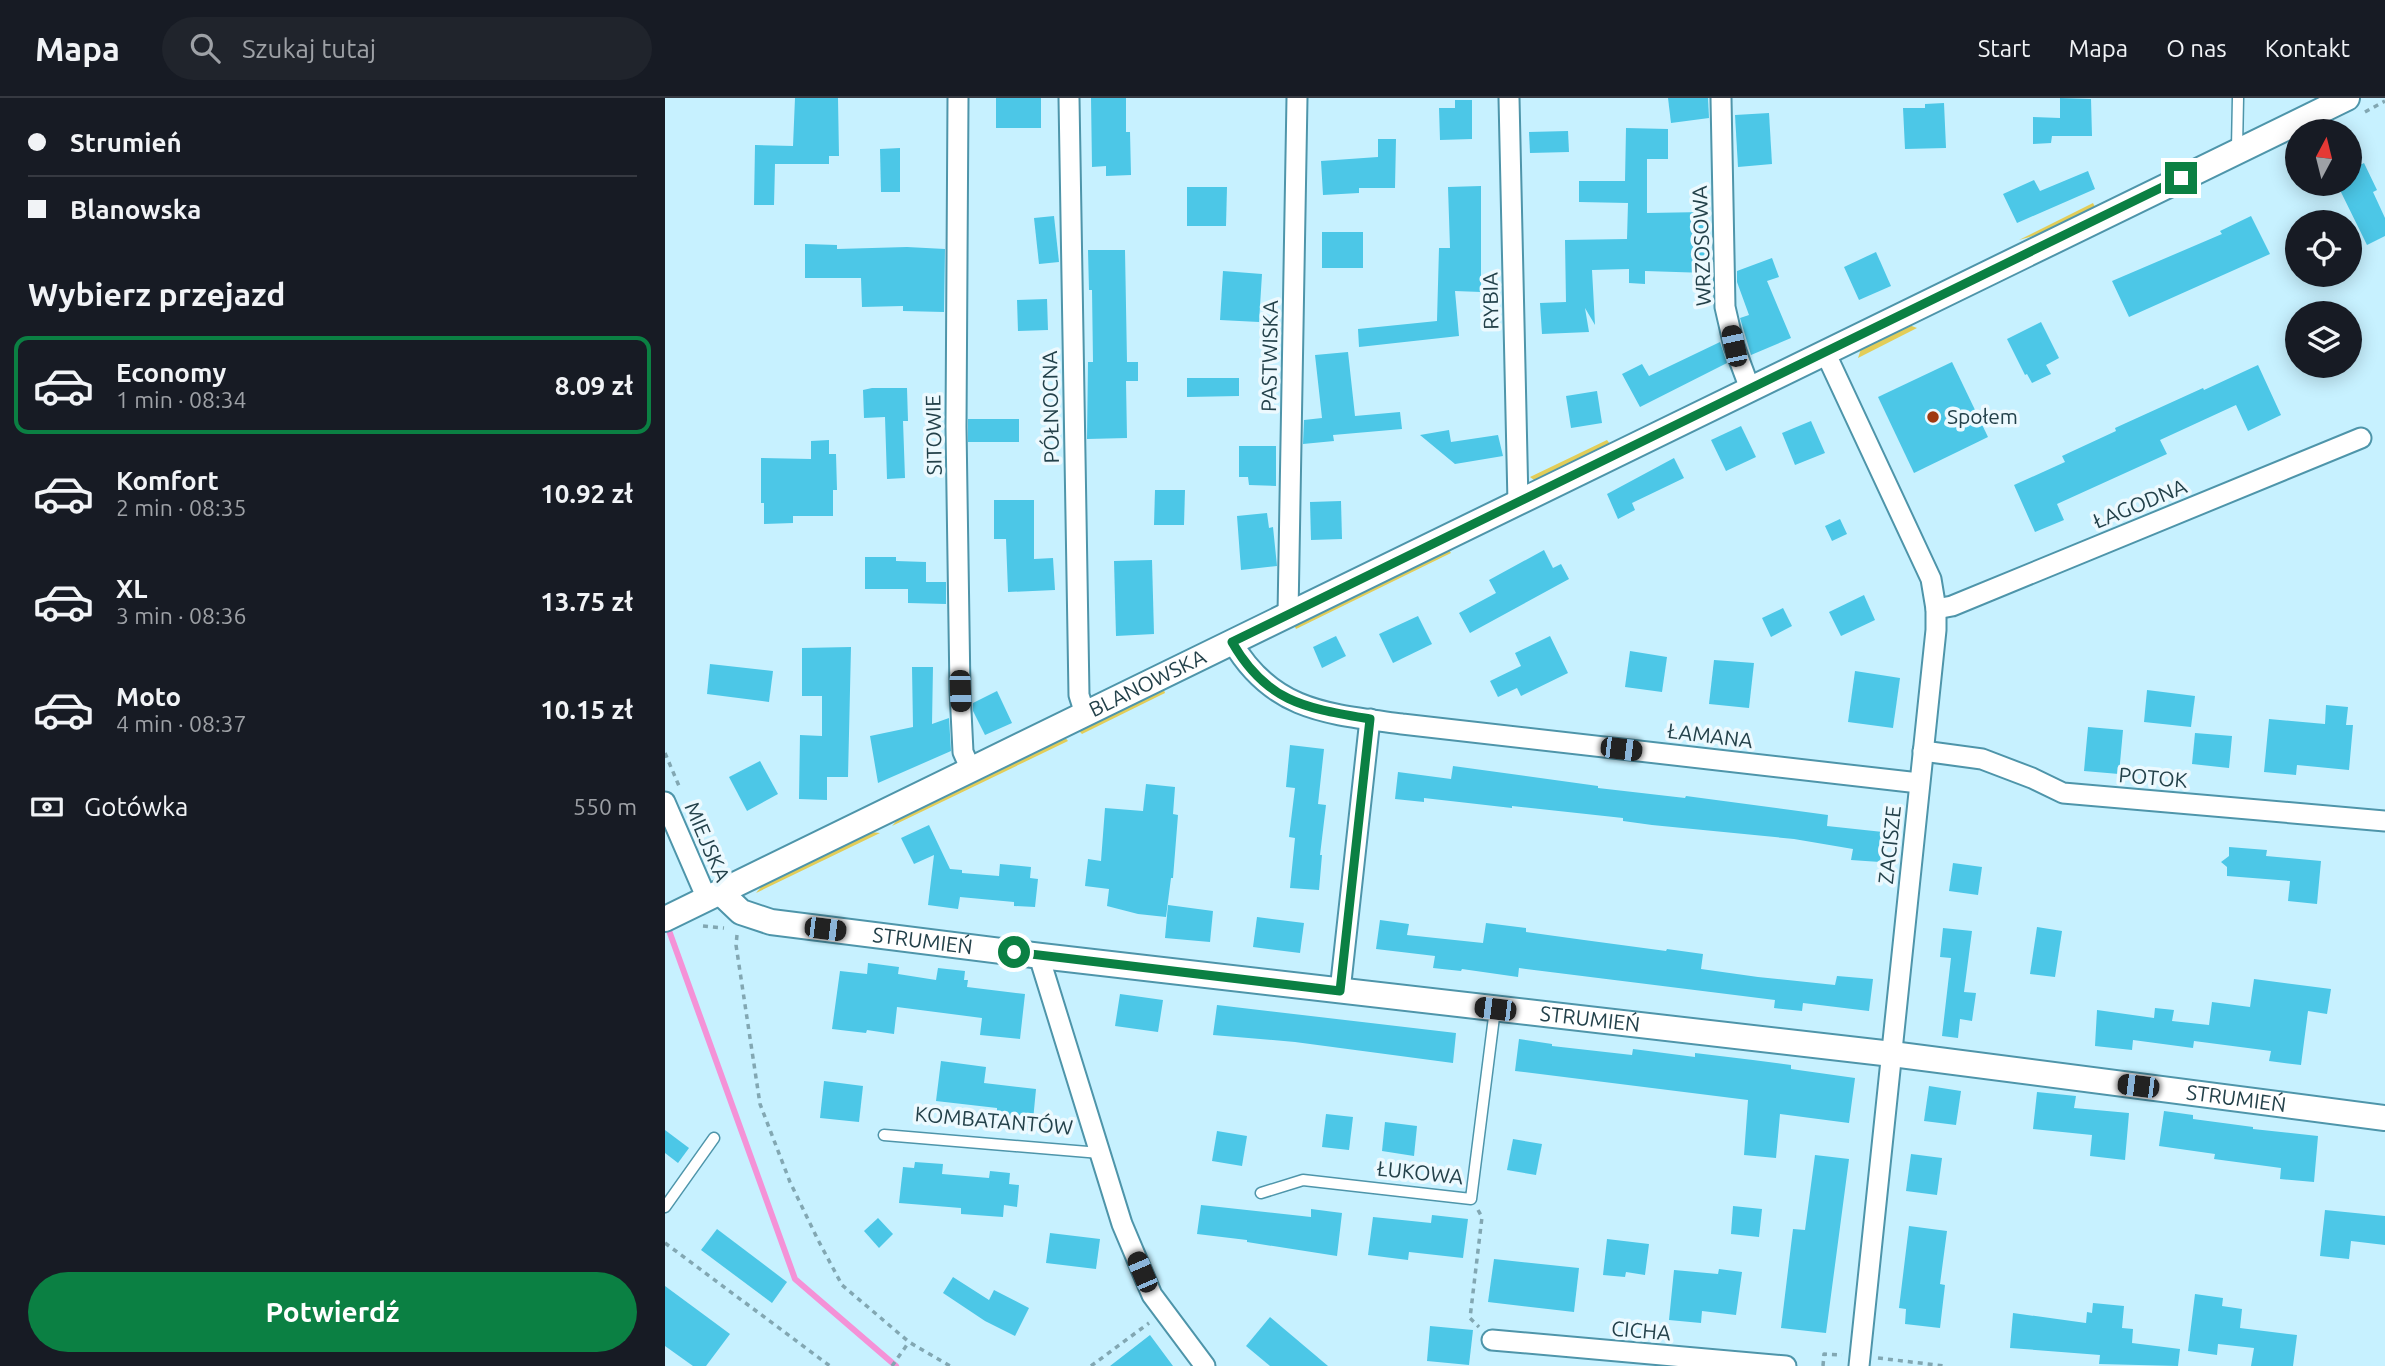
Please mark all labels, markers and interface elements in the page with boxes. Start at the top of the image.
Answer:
search box [162,17,652,80]
icon: search [186,29,224,67]
text: Mapa [35,30,120,67]
text: Szukaj tutaj [242,34,376,63]
text: Start [1978,35,2031,62]
text: Mapa [2069,35,2128,62]
text: O nas [2166,35,2227,62]
text: Kontakt [2265,35,2350,62]
north arrow [2285,119,2363,196]
map controls [2285,119,2362,378]
text: Strumień [70,128,182,157]
route end [2165,162,2197,194]
street label: WRZOSOWA [1687,185,1715,307]
text: Blanowska [70,195,201,224]
button: locate [2285,210,2362,287]
street label: RYBIA [1477,272,1502,330]
text: Wybierz przejazd [28,276,286,312]
street label: PASTWISKA [1256,300,1282,412]
button: layers [2285,301,2362,378]
car [1720,323,1749,369]
street label: PÓŁNOCNA [1037,350,1063,464]
icon: car [32,354,95,417]
text: Economy [116,358,226,387]
text: 8.09 zł [555,371,633,400]
text: 1 min · 08:34 [116,387,247,412]
street label: SITOWIE [920,395,946,475]
place label: Społem [1947,404,2018,428]
marker: Społem [1925,409,1941,425]
icon: car [32,462,95,525]
text: Komfort [116,466,219,495]
street label: ŁAGODNA [2089,473,2190,533]
text: 10.92 zł [540,479,633,508]
text: 2 min · 08:35 [116,495,247,520]
icon: car [32,570,95,633]
text: XL [116,574,147,603]
text: 13.75 zł [540,587,633,616]
text: 3 min · 08:36 [116,603,247,628]
street label: BLANOWSKA [1085,644,1210,721]
car [949,670,972,712]
icon: car [32,678,95,741]
text: Moto [116,682,181,711]
text: 10.15 zł [540,695,633,724]
text: 4 min · 08:37 [116,711,247,736]
street label: ŁAMANA [1666,718,1755,752]
car [1599,736,1644,762]
street label: POTOK [2118,762,2189,792]
icon: cash [28,788,66,826]
text: Gotówka [84,792,188,821]
text: 550 m [573,794,637,819]
street label: MIEJSKA [680,798,736,885]
street label: ZACISZE [1873,805,1905,885]
car [803,916,848,942]
street label: STRUMIEŃ [871,922,974,958]
route start [998,936,1030,968]
car [1473,996,1518,1022]
street label: STRUMIEŃ [1539,1001,1641,1036]
car [2116,1073,2161,1099]
street label: STRUMIEŃ [2185,1079,2288,1116]
street label: KOMBATANTÓW [914,1101,1074,1139]
street label: ŁUKOWA [1376,1156,1465,1188]
car [1125,1249,1160,1295]
button: Potwierdź [28,1272,637,1352]
street label: CICHA [1610,1315,1672,1345]

